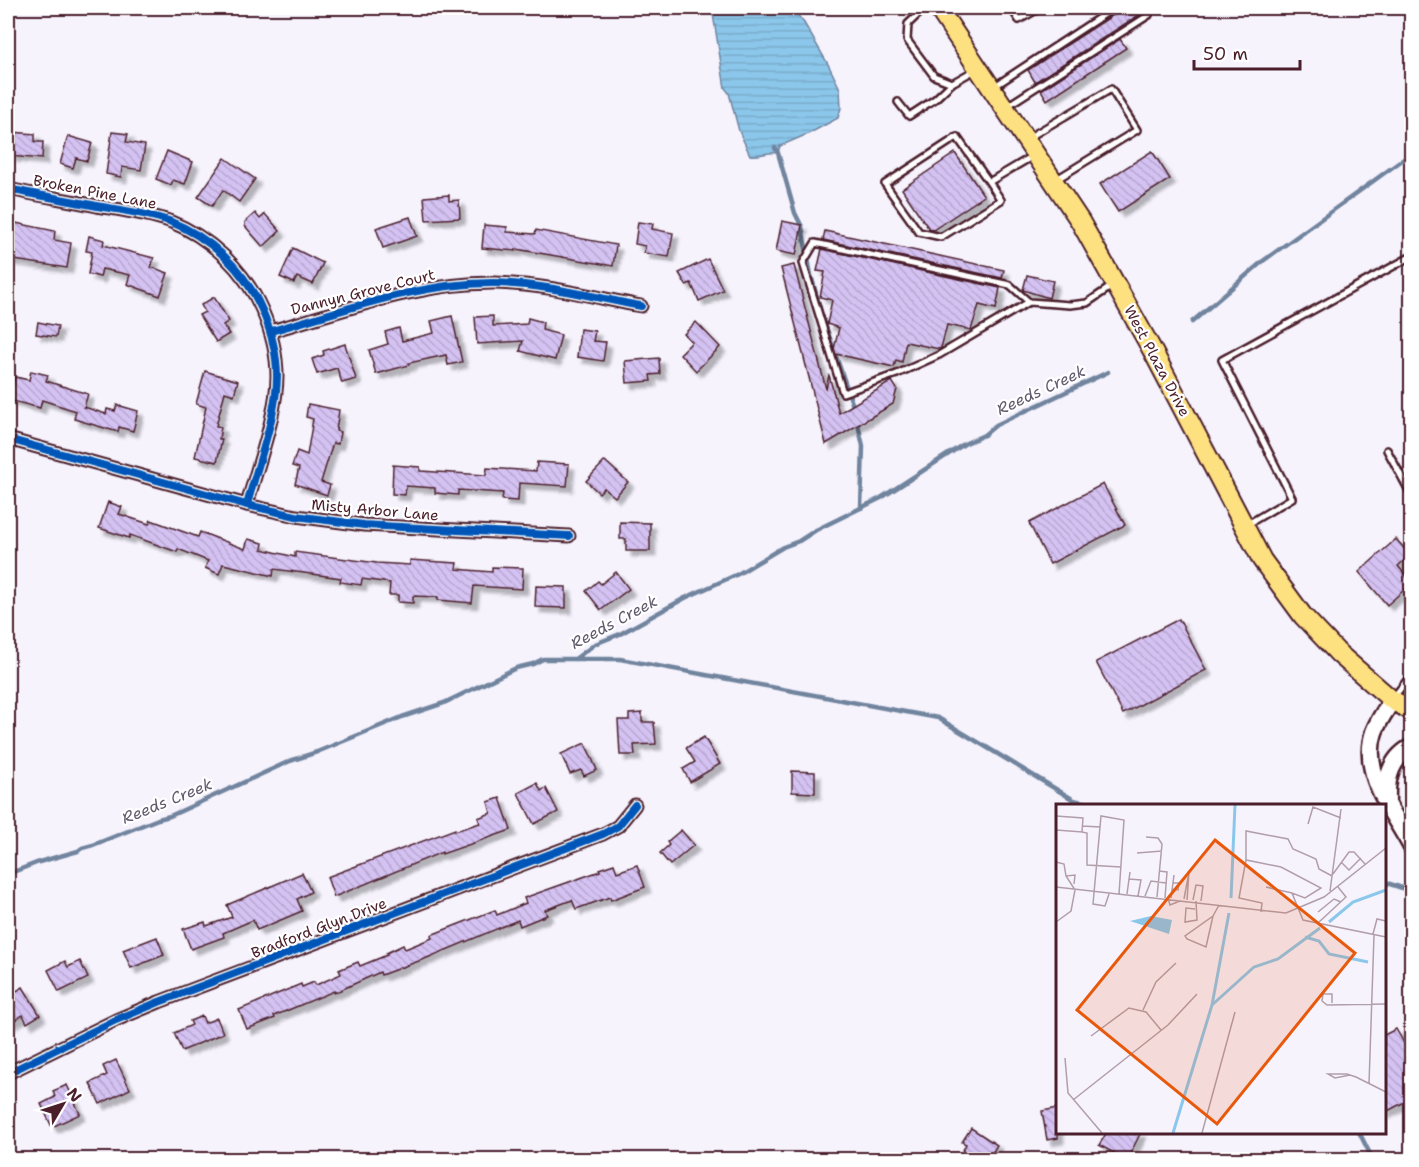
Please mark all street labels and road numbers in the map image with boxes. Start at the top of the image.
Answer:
street label: Broken Pine Lane [32,170,158,214]
street label: Dannyn Grove Court [289,264,437,320]
street label: West Plaza Drive [1119,302,1195,420]
street label: Misty Arbor Lane [310,494,440,526]
street label: Bradford Glyn Drive [248,893,390,963]

